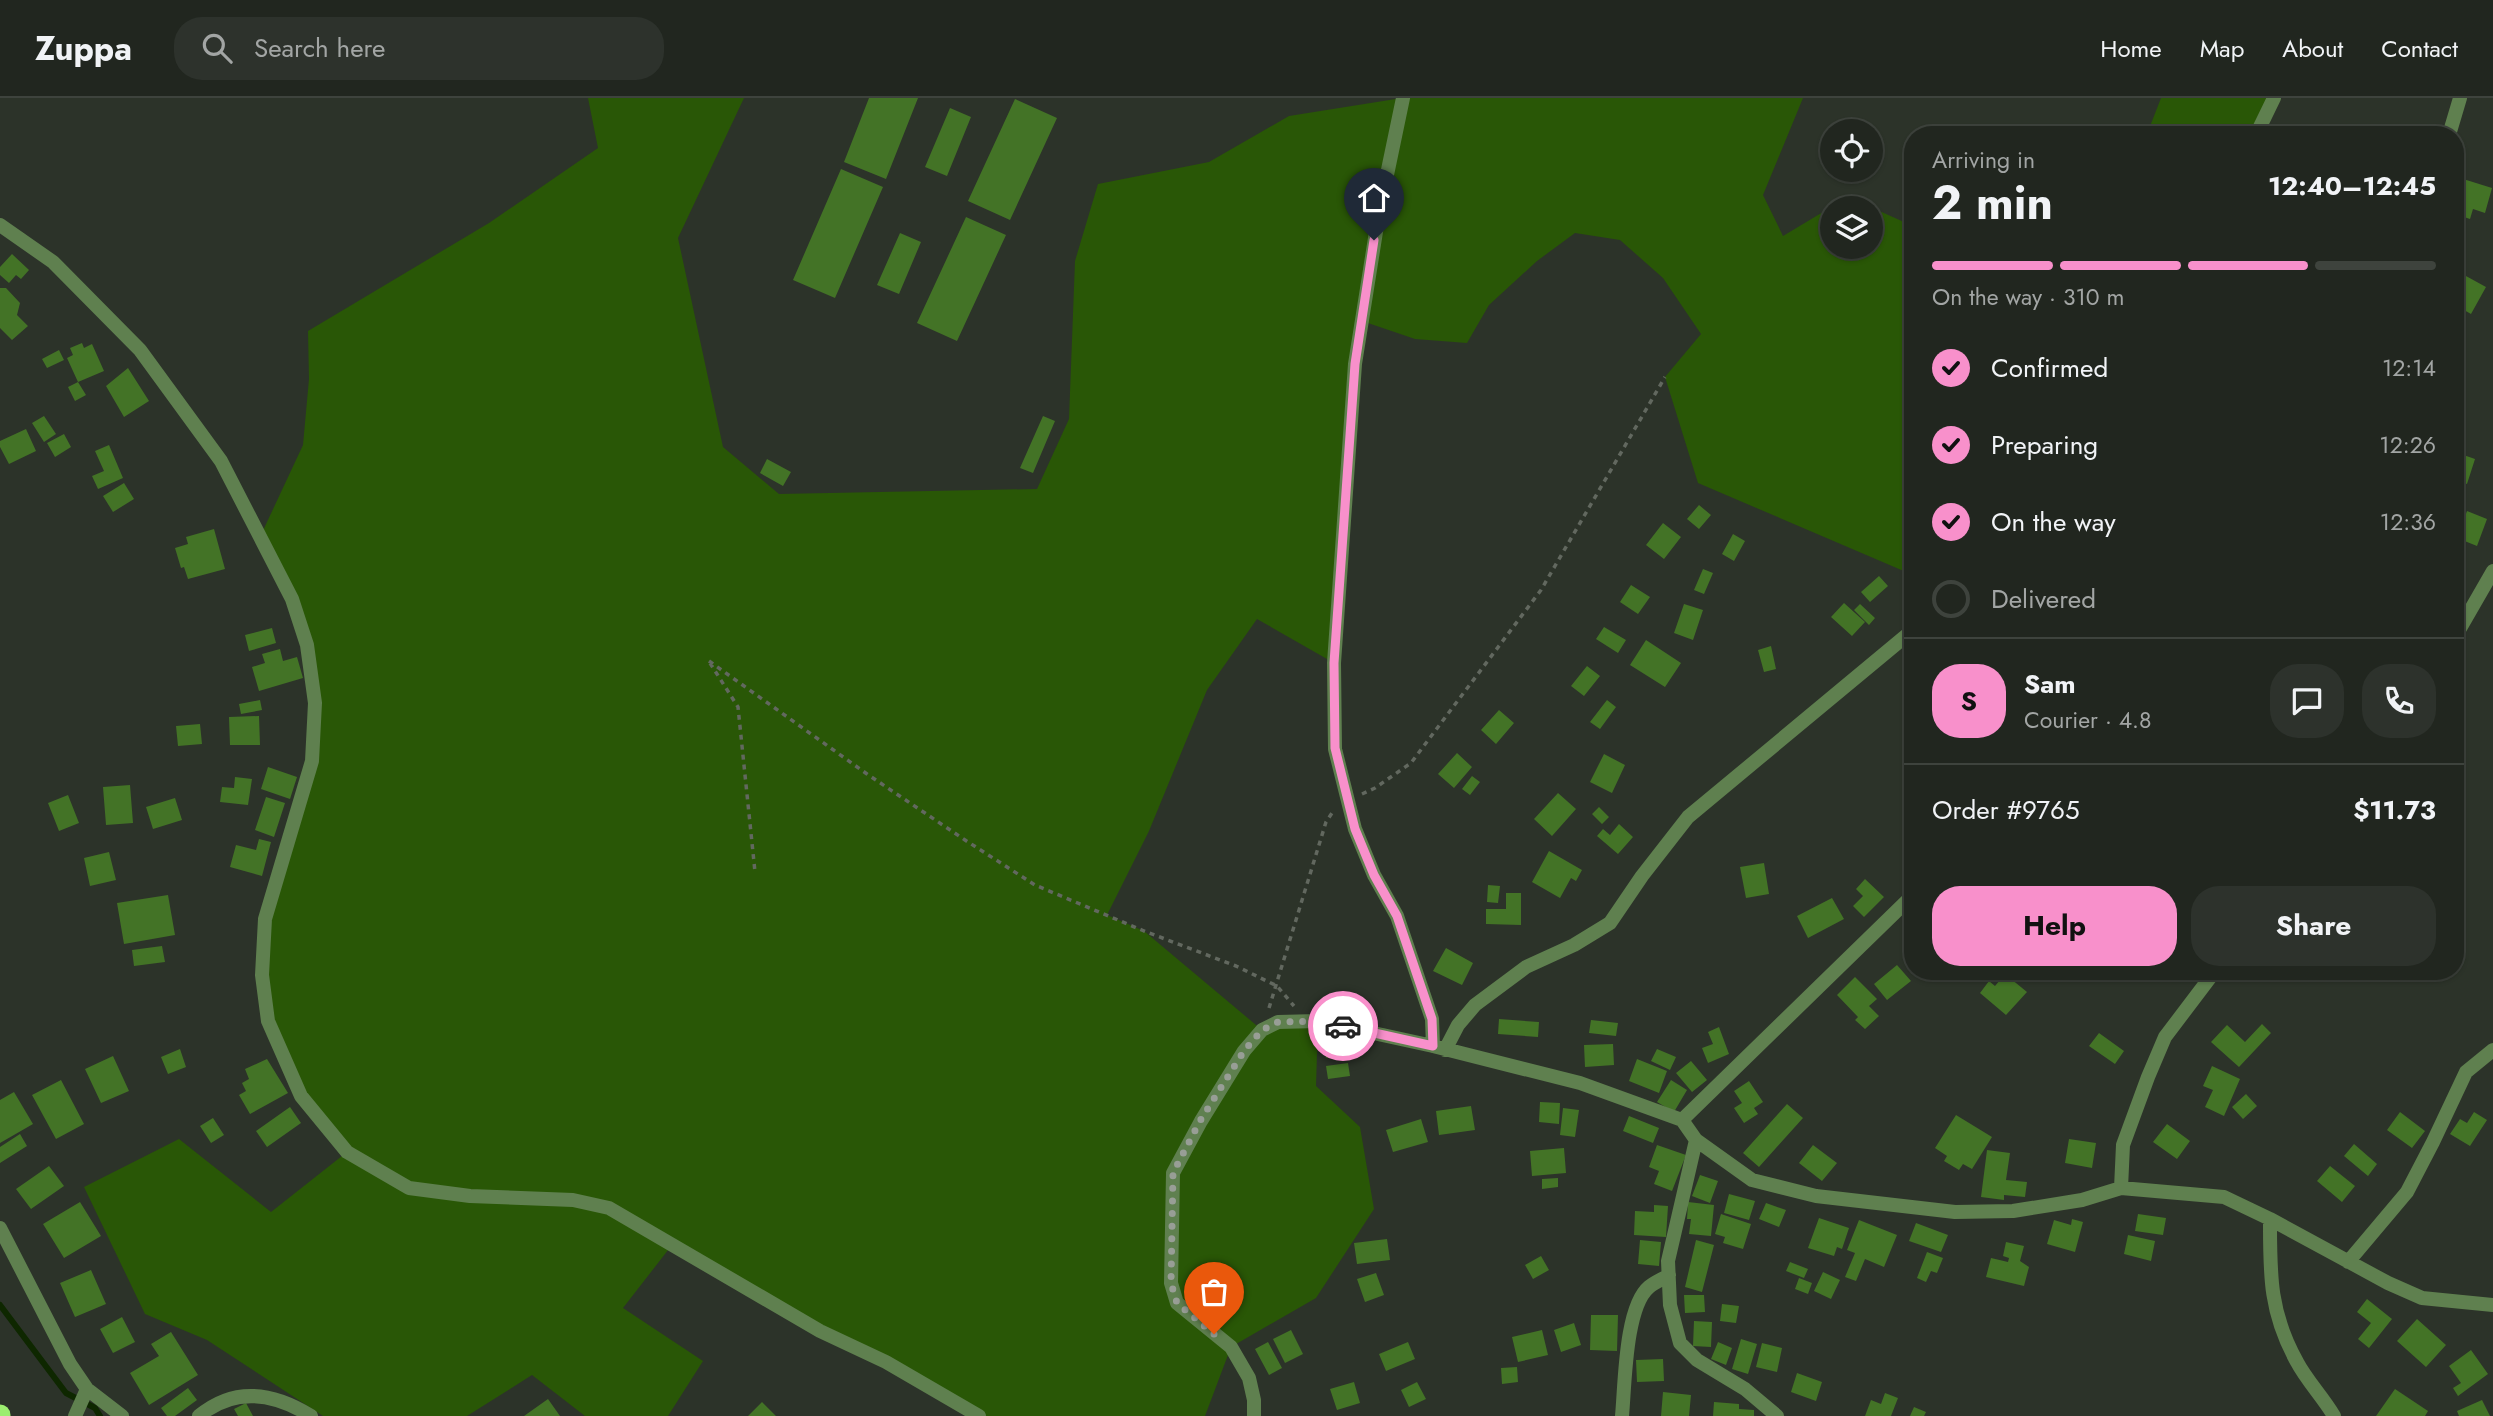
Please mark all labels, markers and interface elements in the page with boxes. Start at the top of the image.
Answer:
search box [174,17,664,80]
text: Zuppa [35,25,132,72]
icon: search [198,29,236,67]
text: Search here [254,29,385,67]
text: Home [2100,31,2162,66]
text: Map [2200,31,2244,66]
text: About [2282,31,2343,66]
text: Contact [2381,31,2458,66]
map controls [1820,119,1883,259]
button: locate [1820,119,1883,182]
text: Arriving in [1932,143,2035,177]
text: 12:40–12:45 [2268,167,2436,205]
pin [1344,168,1404,240]
text: 2 min [1932,170,2053,236]
icon: home [1355,179,1393,217]
button: layers [1820,196,1883,259]
text: On the way · 310 m [1932,280,2124,314]
icon: check [1932,349,1970,387]
text: Confirmed [1991,349,2108,387]
text: 12:14 [2382,351,2436,385]
icon: check [1932,426,1970,464]
text: Preparing [1991,426,2098,464]
text: 12:26 [2379,428,2436,462]
icon: check [1932,503,1970,541]
text: On the way [1991,503,2116,541]
text: 12:36 [2380,505,2436,539]
text: Delivered [1991,580,2096,618]
button: chat [2270,664,2344,738]
button: phone [2362,664,2436,738]
text: Sam [2024,665,2076,703]
text: S [1961,682,1977,720]
text: Courier · 4.8 [2024,703,2152,737]
text: Order #9765 [1932,791,2080,829]
text: $11.73 [2353,791,2436,829]
button: Help [1932,886,2177,966]
button: Share [2191,886,2436,966]
courier [1308,991,1378,1061]
icon: car [1324,1007,1362,1045]
pin [1184,1262,1244,1334]
icon: bag [1195,1273,1233,1311]

